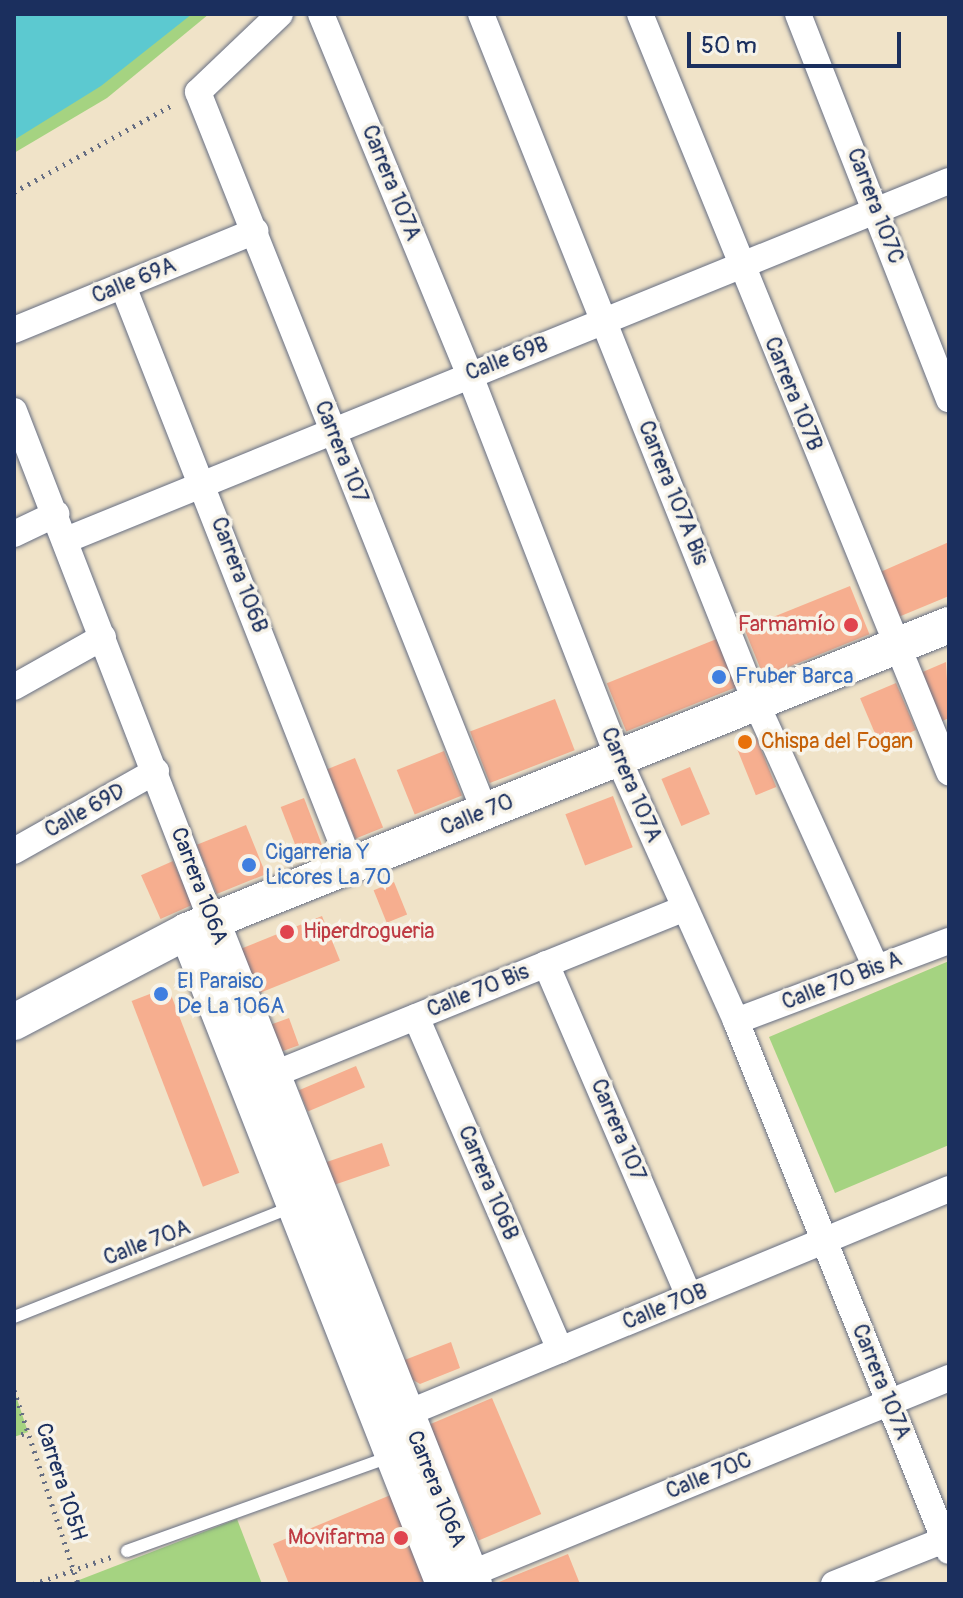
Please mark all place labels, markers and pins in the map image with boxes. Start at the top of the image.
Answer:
place label: Farmamío [738,612,835,638]
marker: Farmamío [842,616,860,634]
place label: Fruber Barca [735,664,853,690]
marker: Fruber Barca [710,668,728,686]
place label: Chispa del Fogan [761,729,913,755]
marker: Chispa del Fogan [736,733,754,751]
place label: Cigarreria Y Licores La 70 [265,839,391,890]
marker: Cigarreria Y Licores La 70 [240,856,258,874]
place label: Hiperdrogueria [303,919,434,945]
marker: Hiperdrogueria [278,923,296,941]
place label: El Paraiso De La 106A [177,968,285,1020]
marker: El Paraiso De La 106A [152,985,170,1003]
place label: Movifarma [288,1525,385,1551]
marker: Movifarma [392,1529,410,1547]

